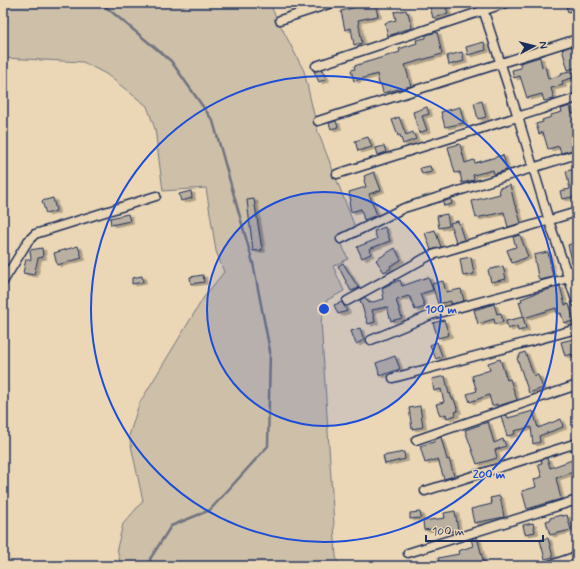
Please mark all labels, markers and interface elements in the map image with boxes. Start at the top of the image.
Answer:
north arrow [514,26,554,66]
text: N [536,40,550,49]
centre of rings [317,302,331,316]
text: 100 m [425,302,458,318]
text: 200 m [473,467,506,483]
scale bar [426,517,543,543]
text: 100 m [432,524,464,540]

